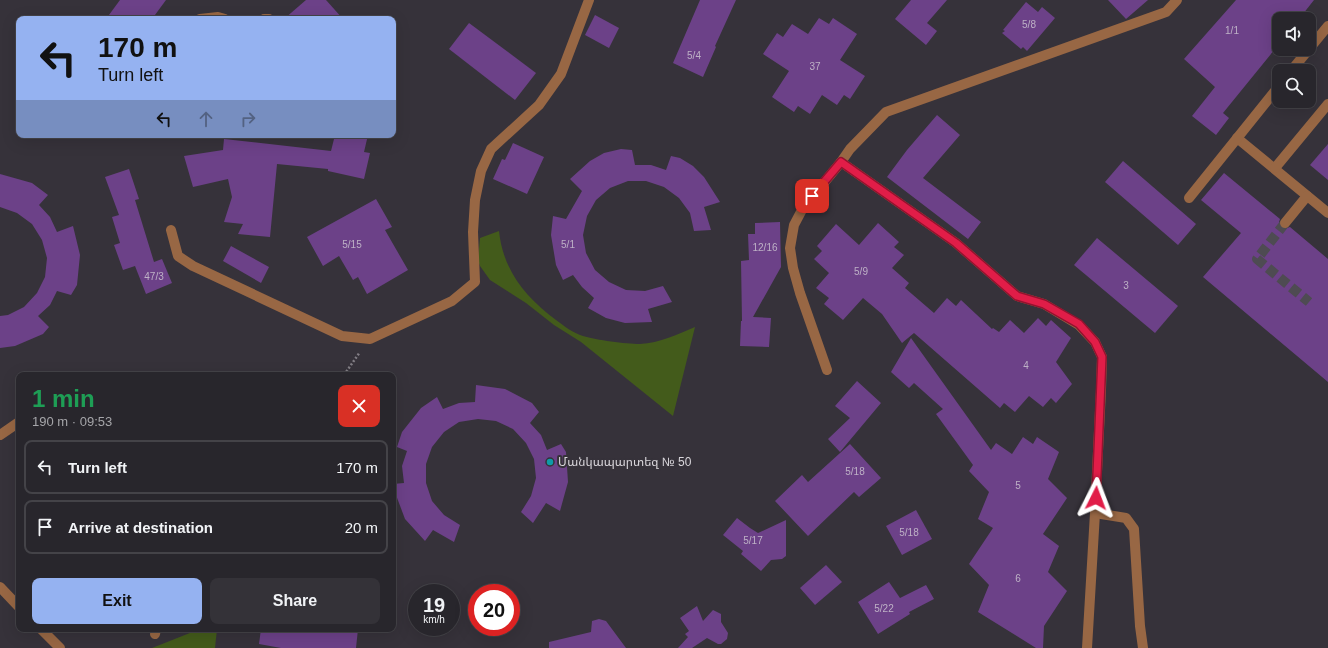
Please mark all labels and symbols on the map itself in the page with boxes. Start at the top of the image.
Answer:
house number: 5/8 [1022,19,1036,30]
house number: 1/1 [1225,25,1239,36]
house number: 5/4 [687,50,701,61]
house number: 37 [809,61,821,72]
pin [795,179,829,213]
house number: 5/15 [342,239,362,250]
house number: 5/1 [561,239,575,250]
house number: 12/16 [752,242,778,253]
house number: 5/9 [854,266,868,277]
house number: 47/3 [144,271,164,282]
house number: 3 [1123,280,1129,291]
house number: 4 [1023,360,1029,371]
place label: Մանկապարտեզ № 50 [558,455,692,469]
marker: Մանկապարտեզ № 50 [545,457,555,467]
house number: 5/18 [845,466,865,477]
position arrow [1075,477,1117,519]
house number: 5 [1015,480,1021,491]
house number: 5/18 [899,527,919,538]
house number: 5/17 [743,535,763,546]
house number: 6 [1015,573,1021,584]
speed limit sign: 20 [468,584,520,636]
house number: 5/22 [874,603,894,614]

